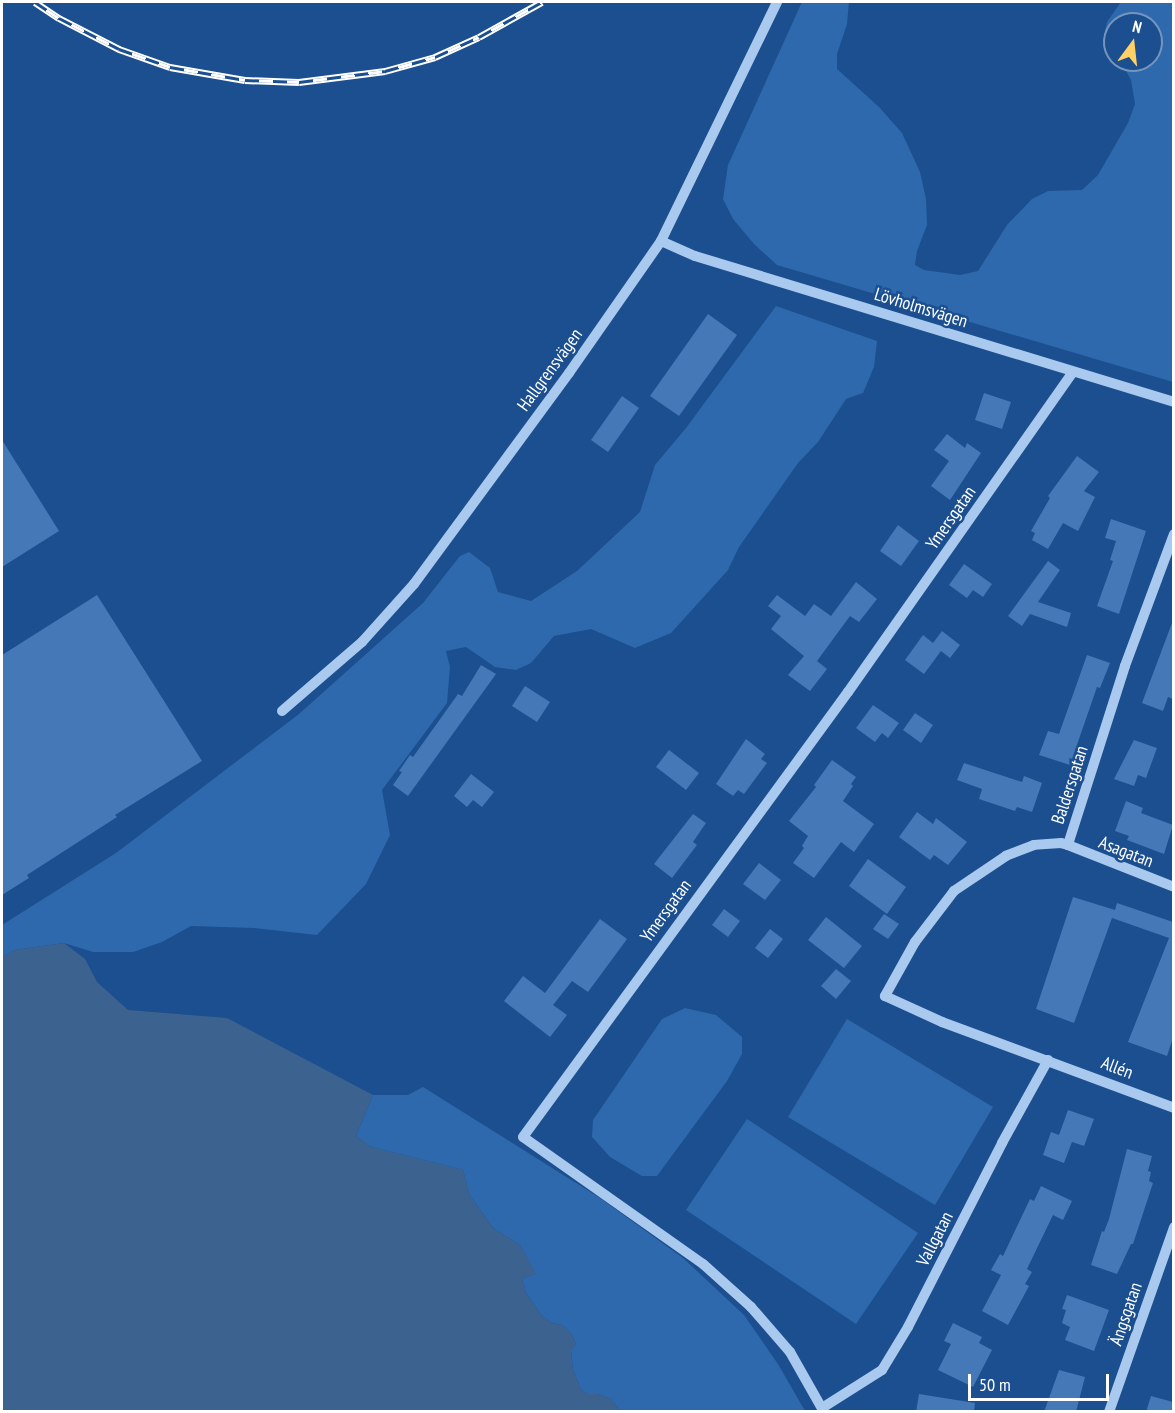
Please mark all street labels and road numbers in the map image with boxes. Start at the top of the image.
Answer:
street label: Lövholmsvägen [872,284,970,332]
street label: Hallgrensvägen [513,325,587,415]
street label: Ymersgatan [921,482,981,554]
street label: Baldersgatan [1047,743,1093,827]
street label: Asagatan [1096,832,1156,872]
street label: Ymersgatan [636,875,696,947]
street label: Allén [1098,1052,1136,1084]
street label: Vallgatan [912,1208,958,1270]
street label: Ängsgatan [1105,1280,1147,1348]

